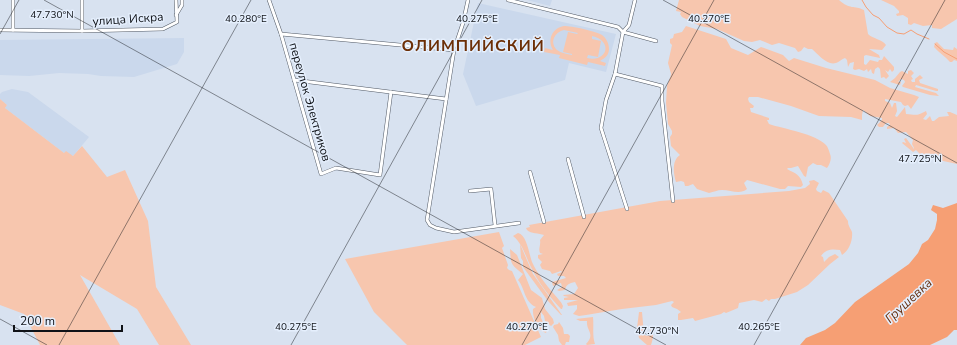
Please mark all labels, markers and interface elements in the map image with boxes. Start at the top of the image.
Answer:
text: 47.730°N [30,8,74,22]
street label: улица Искра [92,9,164,29]
text: 40.280°E [225,12,267,26]
text: 40.275°E [456,12,498,26]
text: 40.270°E [688,12,730,26]
district label: ОЛИМПИЙСКИЙ [401,35,545,57]
street label: переулок Электриков [285,41,335,164]
text: 47.725°N [898,152,942,166]
water label: Грушевка [881,274,936,327]
scale bar [14,307,122,333]
text: 200 m [20,313,55,329]
text: 40.275°E [275,320,317,334]
text: 40.270°E [506,320,548,334]
text: 40.265°E [738,320,780,334]
text: 47.730°N [635,324,679,338]

